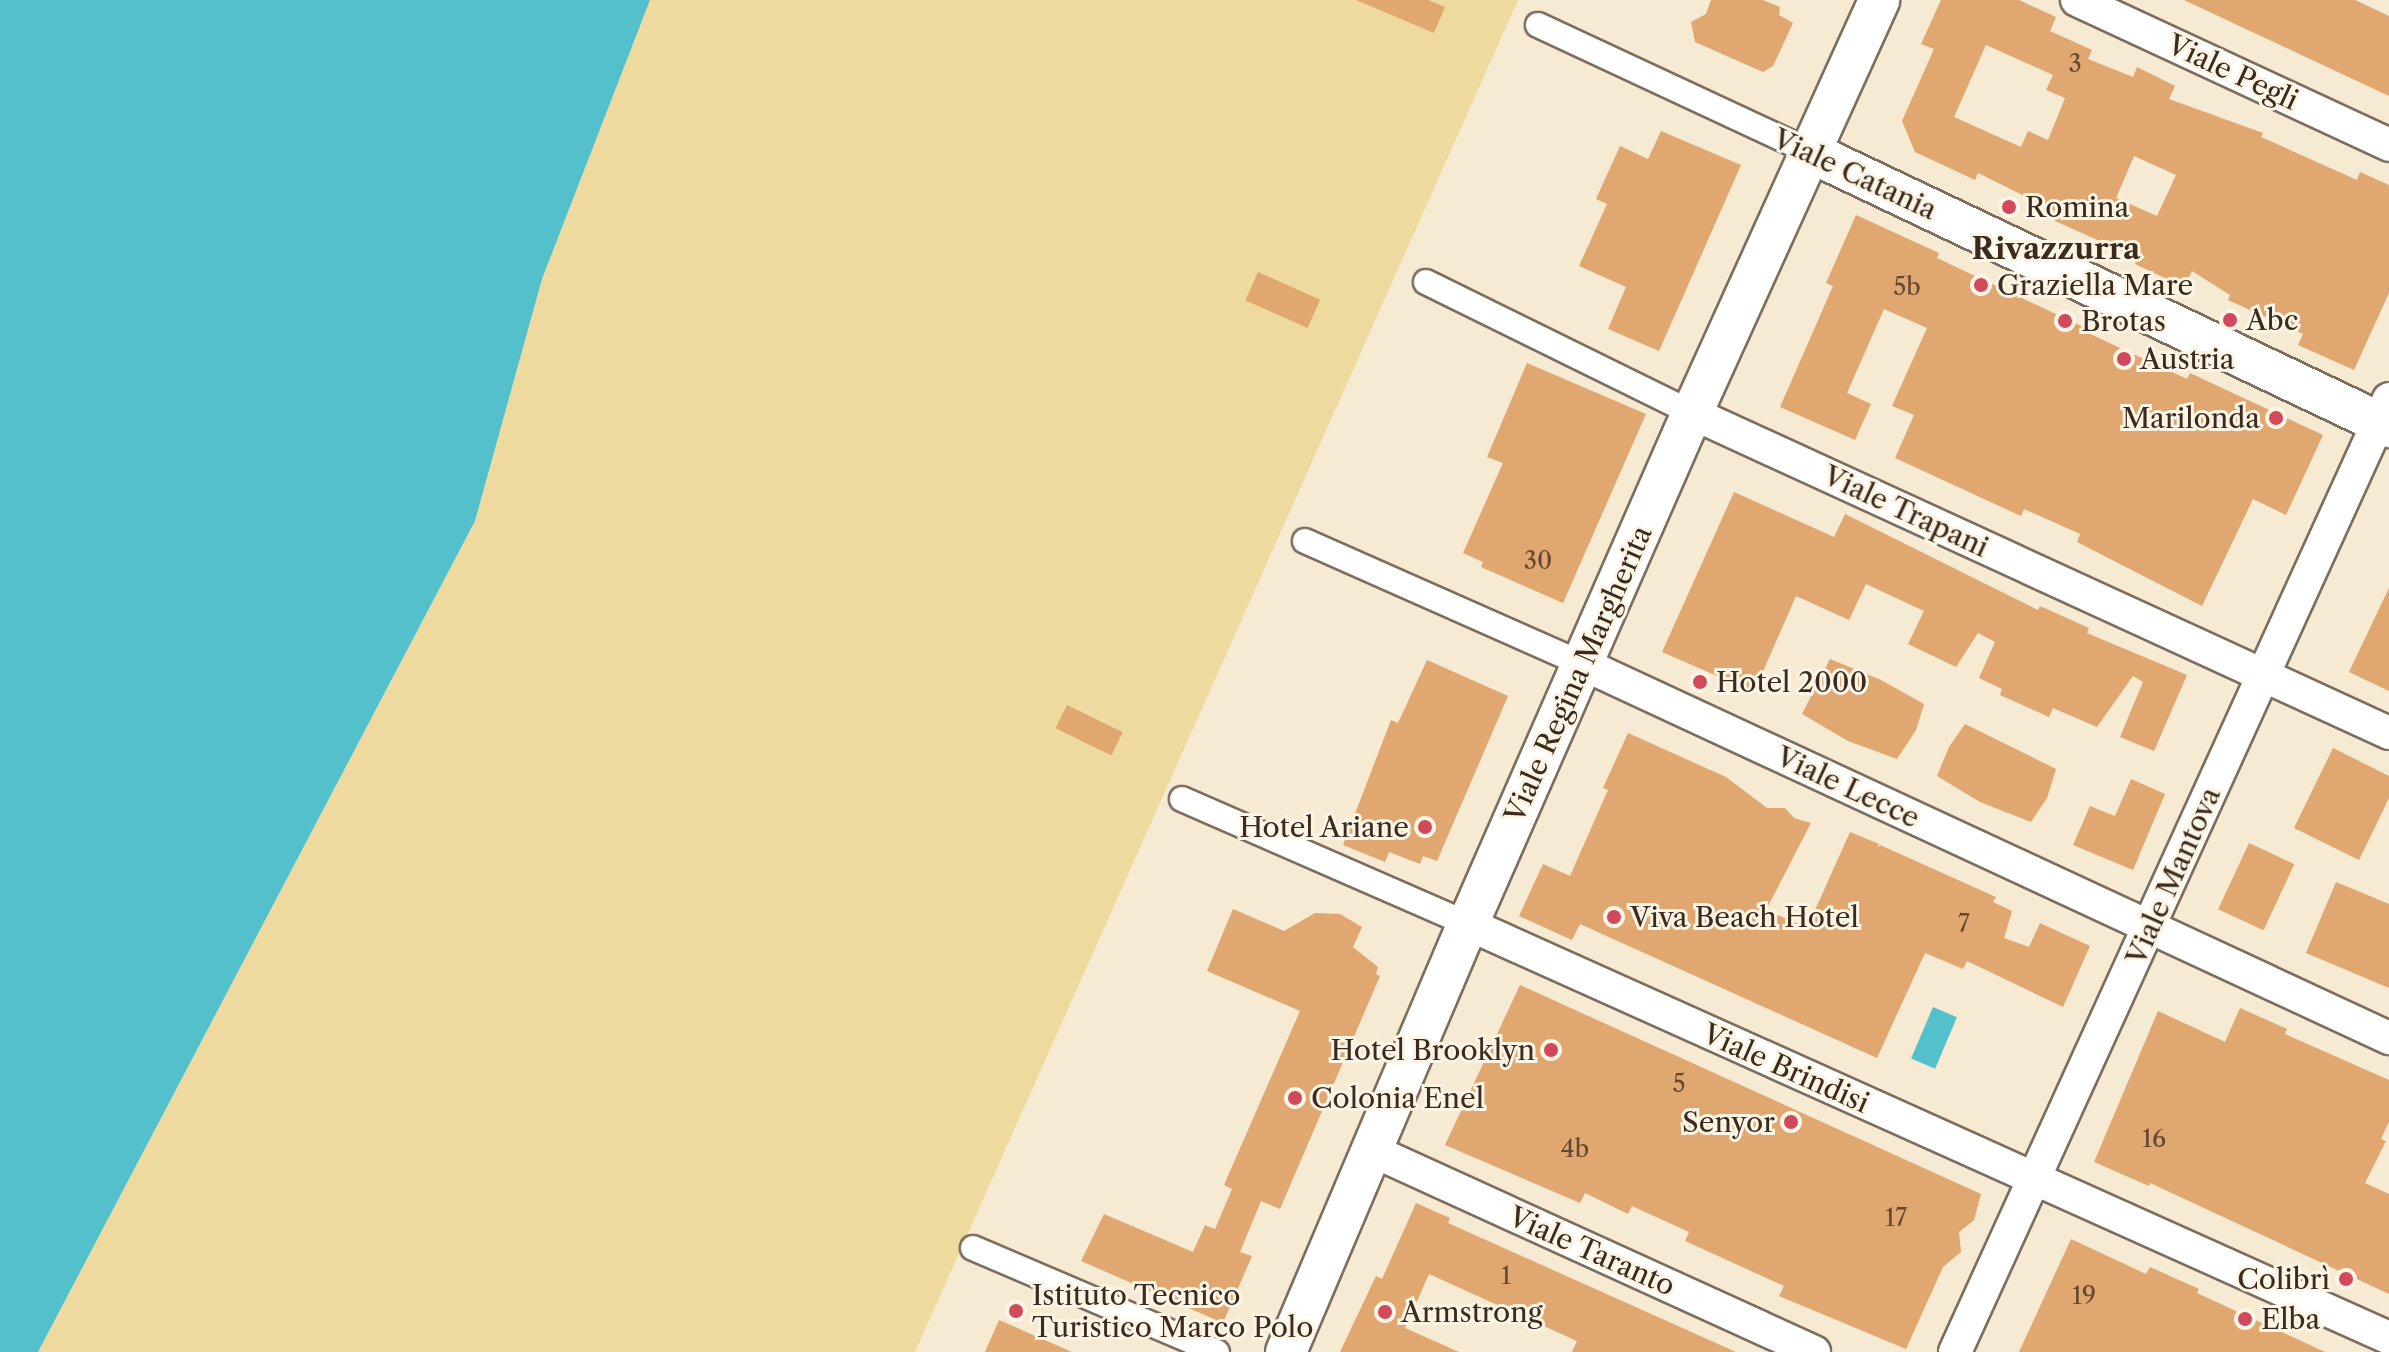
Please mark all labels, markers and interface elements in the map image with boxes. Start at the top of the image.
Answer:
street label: Viale Pegli [2162,27,2304,117]
house number: 3 [2068,50,2082,78]
street label: Viale Catania [1768,121,1942,227]
place label: Romina [2025,190,2129,224]
marker: Romina [2000,198,2018,216]
district label: Rivazzurra [1972,231,2140,267]
place label: Graziella Mare [1997,268,2193,302]
house number: 5b [1893,273,1921,301]
marker: Graziella Mare [1972,276,1990,294]
place label: Abc [2246,303,2298,337]
place label: Brotas [2081,304,2166,338]
marker: Abc [2221,311,2239,329]
marker: Brotas [2056,312,2074,330]
place label: Austria [2140,342,2235,376]
marker: Austria [2115,350,2133,368]
place label: Marilonda [2122,401,2260,435]
marker: Marilonda [2267,409,2285,427]
street label: Viale Trapani [1818,458,1994,564]
street label: Viale Regina Margherita [1497,520,1659,828]
house number: 30 [1524,547,1552,575]
place label: Hotel 2000 [1716,665,1867,699]
marker: Hotel 2000 [1691,673,1709,691]
street label: Viale Lecce [1771,739,1925,835]
street label: Viale Mantova [2119,782,2227,970]
place label: Hotel Ariane [1238,810,1409,844]
marker: Hotel Ariane [1416,818,1434,836]
place label: Viva Beach Hotel [1630,900,1859,934]
marker: Viva Beach Hotel [1605,908,1623,926]
house number: 7 [1958,910,1970,938]
street label: Viale Brindisi [1698,1016,1874,1120]
place label: Hotel Brooklyn [1331,1033,1535,1067]
marker: Hotel Brooklyn [1542,1041,1560,1059]
house number: 5 [1672,1070,1686,1098]
place label: Colonia Enel [1311,1081,1484,1115]
marker: Colonia Enel [1286,1089,1304,1107]
place label: Senyor [1682,1105,1775,1139]
marker: Senyor [1782,1113,1800,1131]
house number: 16 [2142,1125,2166,1153]
house number: 4b [1561,1135,1589,1163]
street label: Viale Taranto [1503,1199,1681,1303]
house number: 17 [1885,1204,1907,1232]
house number: 1 [1501,1262,1511,1290]
place label: Colibrì [2237,1262,2330,1296]
marker: Colibrì [2337,1270,2355,1288]
place label: Istituto Tecnico Turistico Marco Polo [1032,1278,1313,1344]
house number: 19 [2072,1282,2096,1310]
place label: Armstrong [1401,1295,1542,1329]
marker: Istituto Tecnico Turistico Marco Polo [1007,1302,1025,1320]
place label: Elba [2261,1302,2320,1336]
marker: Armstrong [1376,1303,1394,1321]
marker: Elba [2236,1310,2254,1328]

